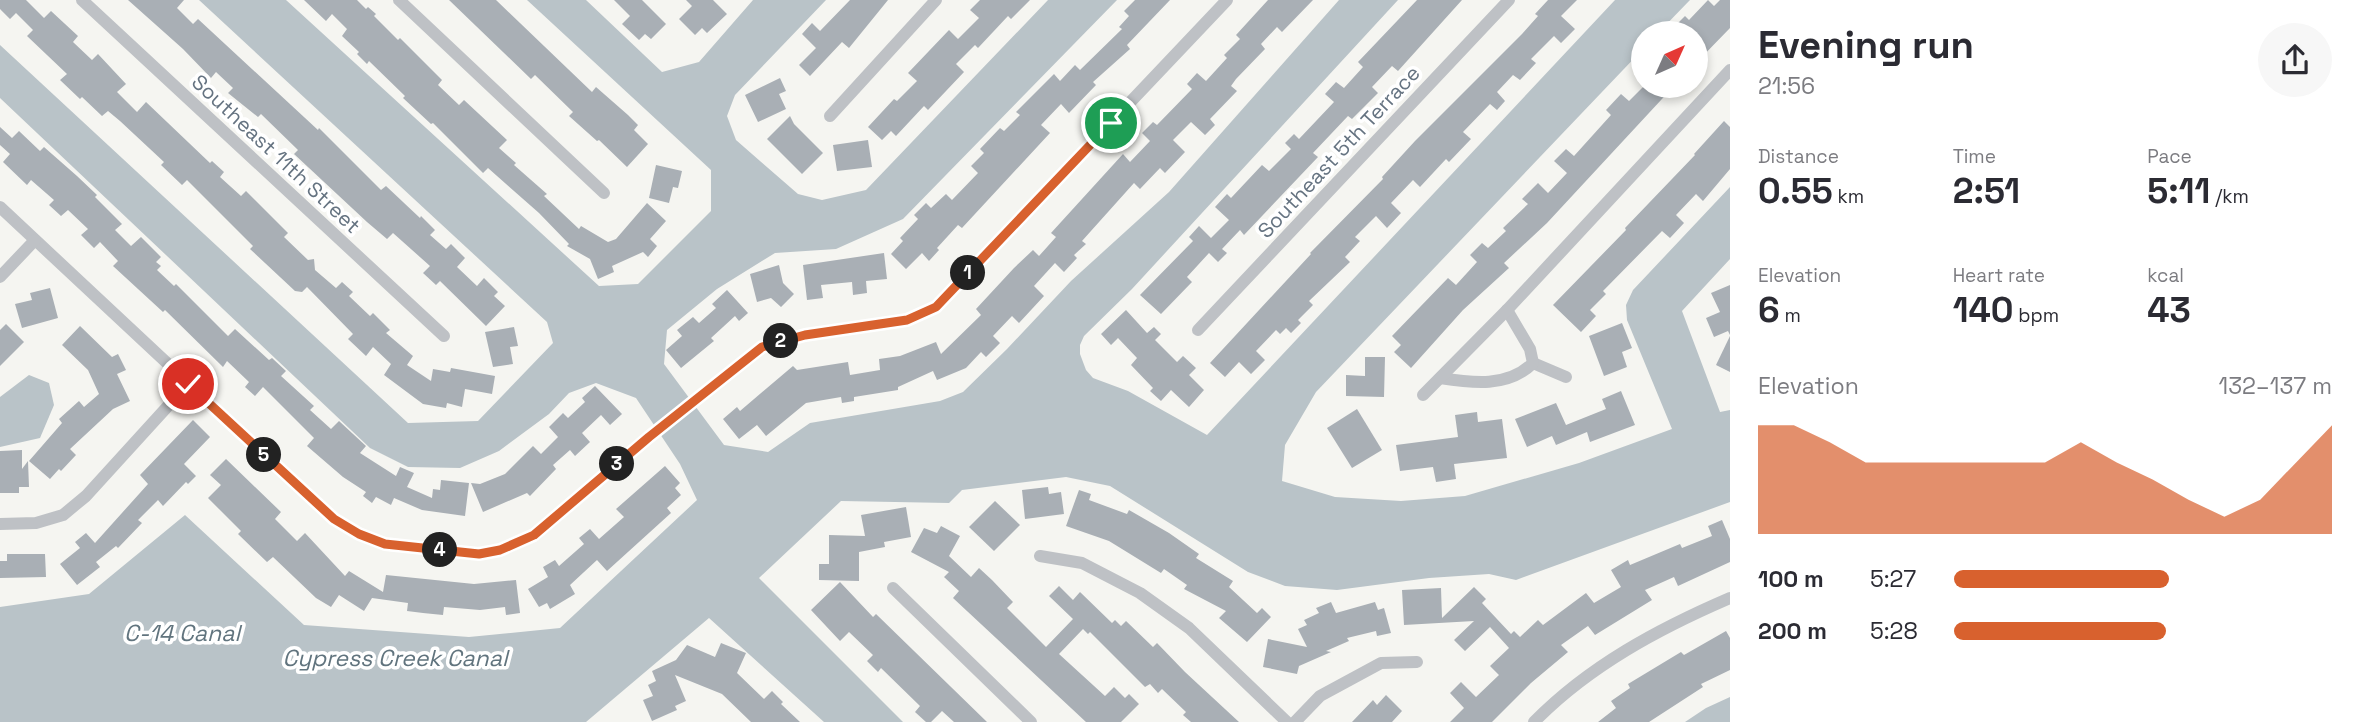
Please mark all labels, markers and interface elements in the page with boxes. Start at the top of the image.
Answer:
north arrow [1631,21,1708,98]
map controls [1631,21,1708,98]
text: Evening run [1758,21,1974,69]
button: share [2258,23,2332,97]
street label: Southeast 5th Terrace [1252,60,1426,244]
street label: Southeast 11th Street [186,68,366,239]
text: 21:56 [1758,71,1815,101]
pin [1081,93,1141,153]
icon: arrive [1092,104,1130,142]
text: Distance [1758,144,1839,169]
text: Time [1953,144,1996,169]
text: Pace [2147,144,2192,169]
text: 0.55 [1758,169,1833,213]
text: 2:51 [1953,169,2020,213]
text: 5:11 [2147,169,2210,213]
text: km [1833,184,1864,209]
text: /km [2210,184,2249,209]
pin: 1 [950,256,986,290]
text: 1 [963,260,972,285]
text: Elevation [1758,263,1841,288]
text: Heart rate [1953,263,2045,288]
text: kcal [2147,263,2184,288]
text: 6 [1758,288,1780,332]
text: 140 [1953,288,2013,332]
text: 43 [2147,288,2191,332]
text: m [1780,303,1801,328]
text: bpm [2013,303,2059,328]
pin: 2 [764,324,798,358]
text: 2 [775,328,786,353]
pin [158,354,218,414]
icon: check [169,365,207,403]
text: Elevation [1758,371,1859,401]
text: 132–137 m [2219,371,2332,401]
pin: 5 [246,438,282,472]
text: 5 [258,442,269,467]
pin: 3 [600,447,634,482]
text: 3 [611,451,622,476]
pin: 4 [422,532,458,568]
text: 4 [433,537,446,562]
text: 100 m [1758,564,1824,594]
text: 5:27 [1870,564,1916,594]
text: 200 m [1758,616,1827,646]
text: 5:28 [1870,616,1918,646]
water label: C-14 Canal [124,618,242,648]
water label: Cypress Creek Canal [282,643,510,673]

